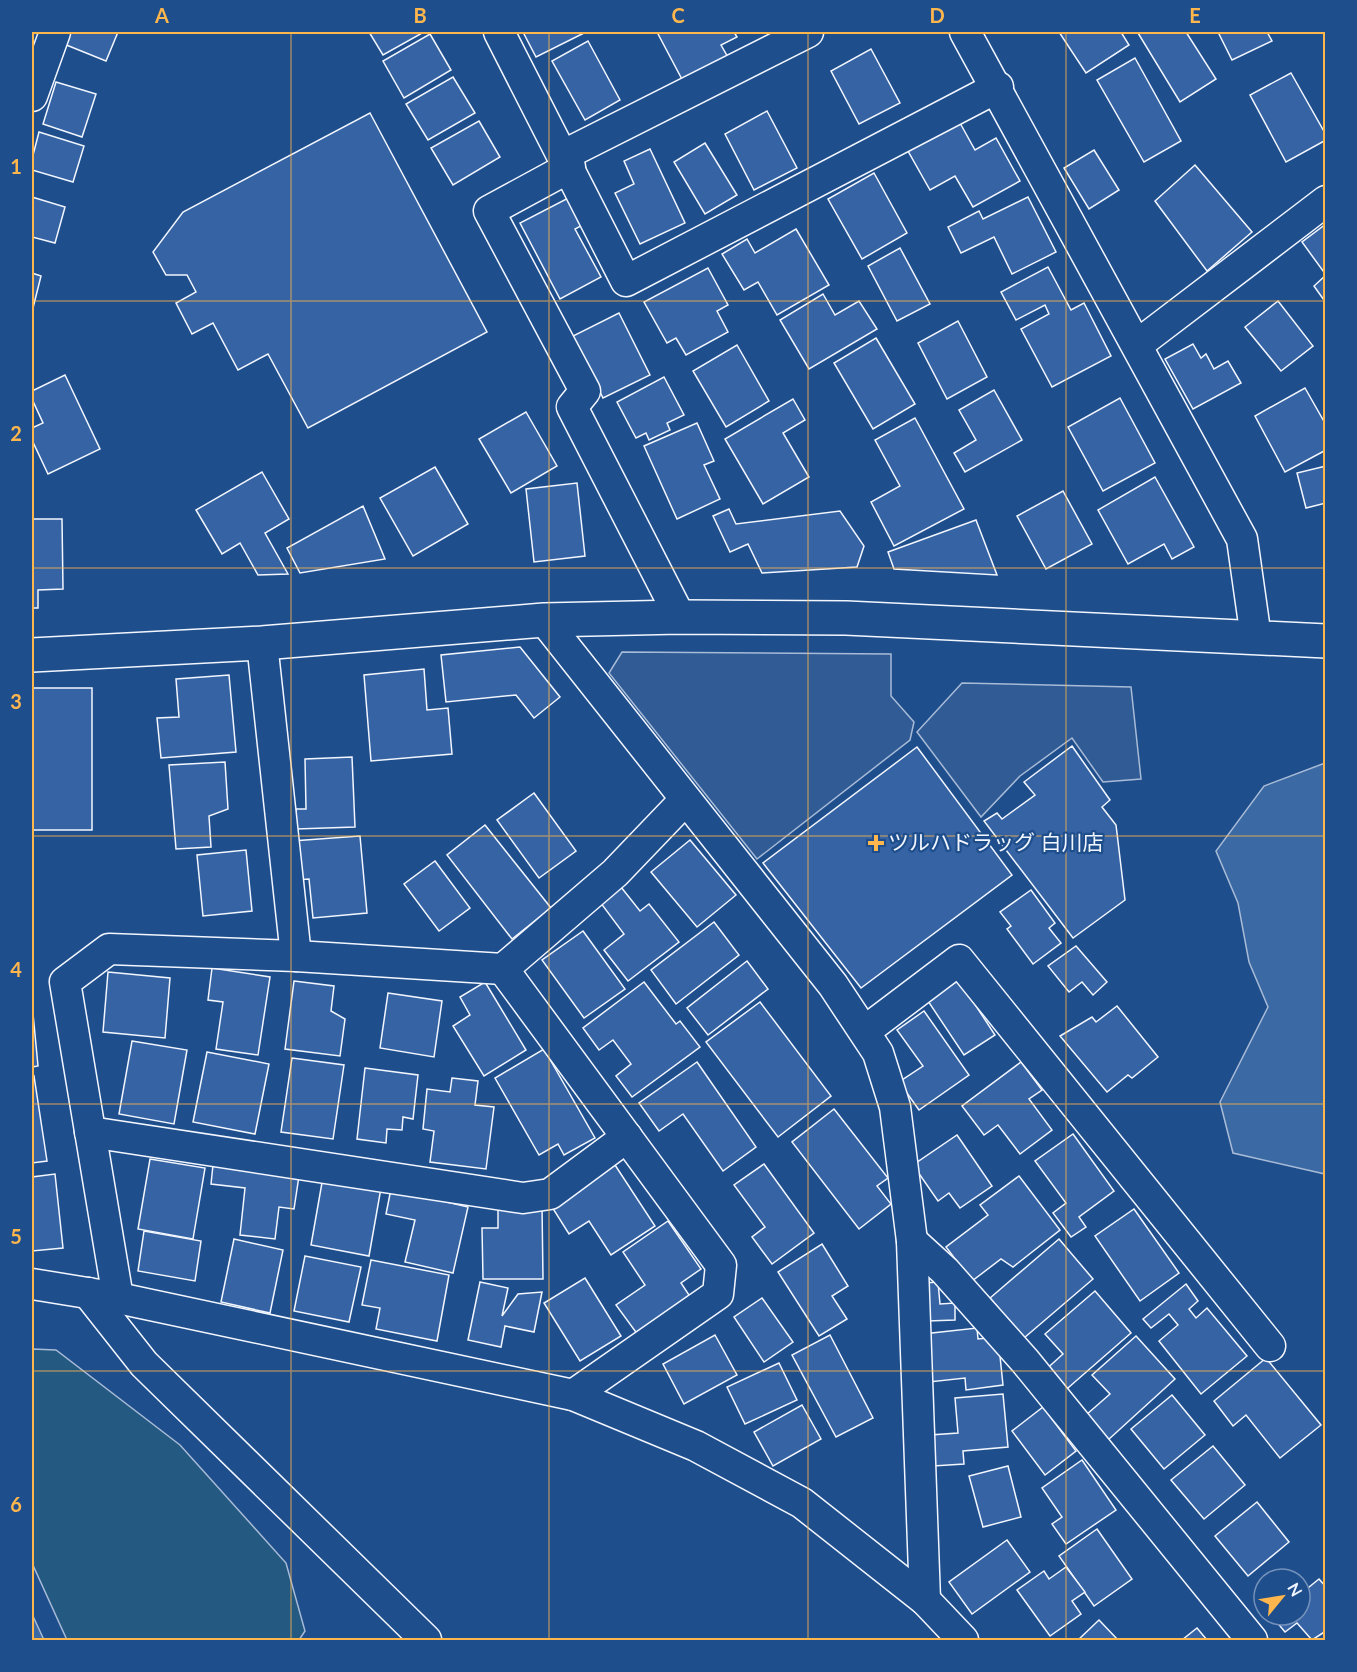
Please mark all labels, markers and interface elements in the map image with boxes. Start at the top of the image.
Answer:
text: A [154,3,169,27]
text: B [413,3,427,27]
text: C [671,3,685,27]
text: D [929,3,945,27]
text: E [1189,3,1201,27]
text: 1 [10,154,22,178]
text: 2 [10,421,22,445]
text: 3 [10,689,22,713]
place label: ツルハドラッグ 白川店 [888,829,1103,854]
marker: ツルハドラッグ 白川店 [869,836,883,850]
text: 4 [10,957,22,981]
text: 5 [10,1224,22,1248]
text: 6 [10,1492,22,1516]
north arrow [1252,1567,1312,1627]
text: N [1284,1579,1307,1599]

